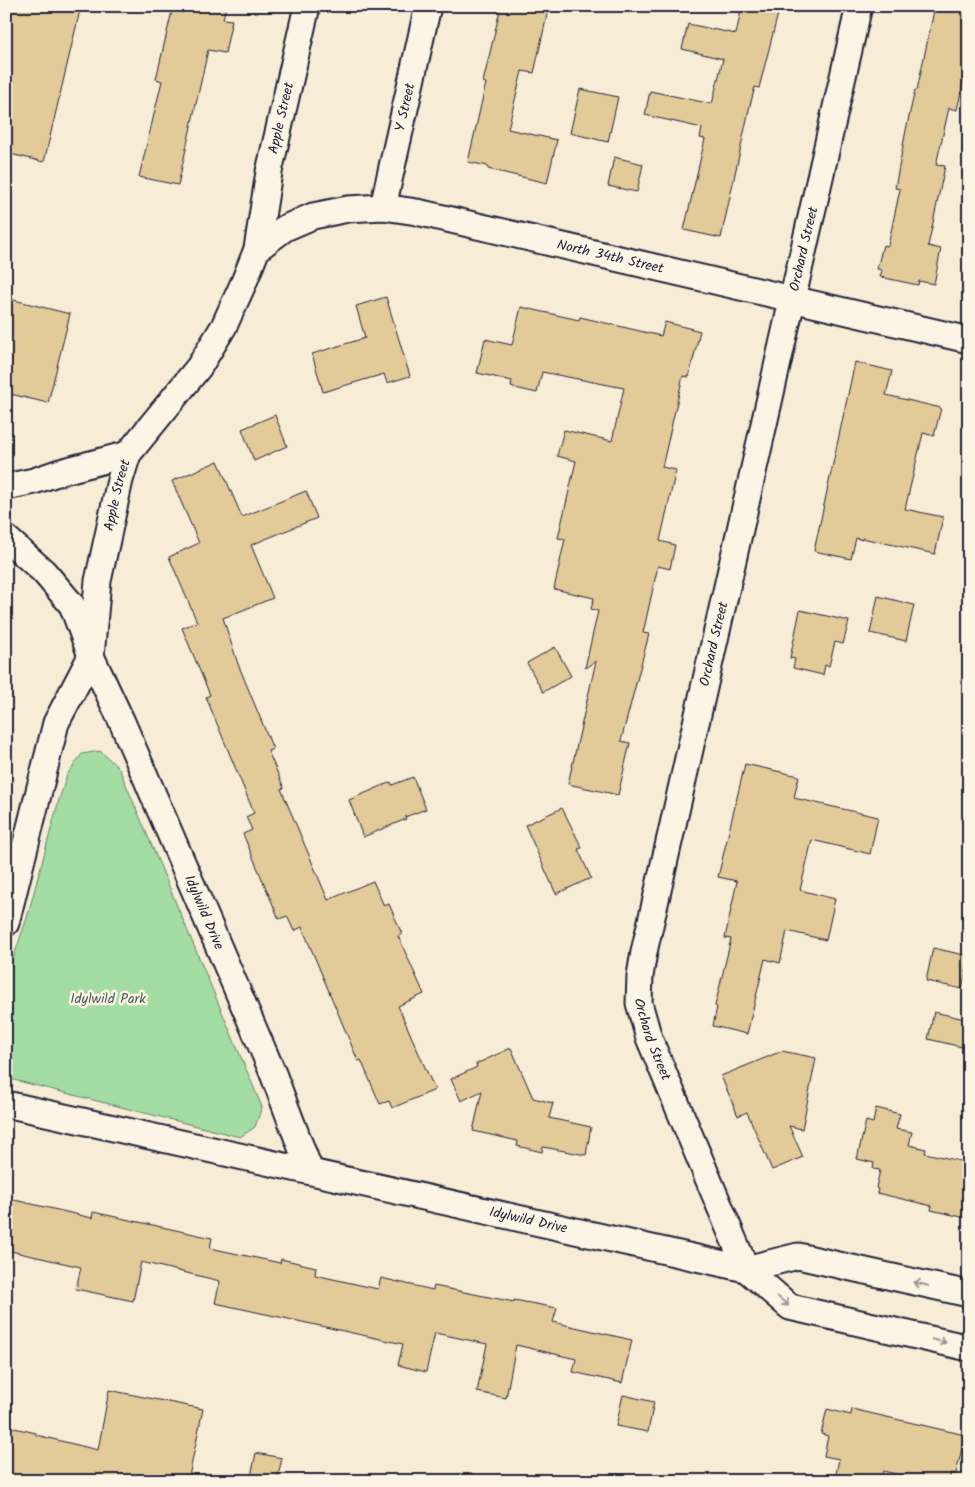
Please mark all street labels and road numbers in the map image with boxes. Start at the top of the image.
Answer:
street label: Apple Street [262,80,300,156]
street label: Y Street [389,80,422,134]
street label: Orchard Street [784,204,825,294]
street label: North 34th Street [555,234,666,280]
street label: Apple Street [98,456,137,533]
street label: Orchard Street [694,599,735,689]
street label: Idylwild Drive [178,872,230,954]
street label: Orchard Street [628,998,677,1085]
street label: Idylwild Drive [487,1201,570,1240]

